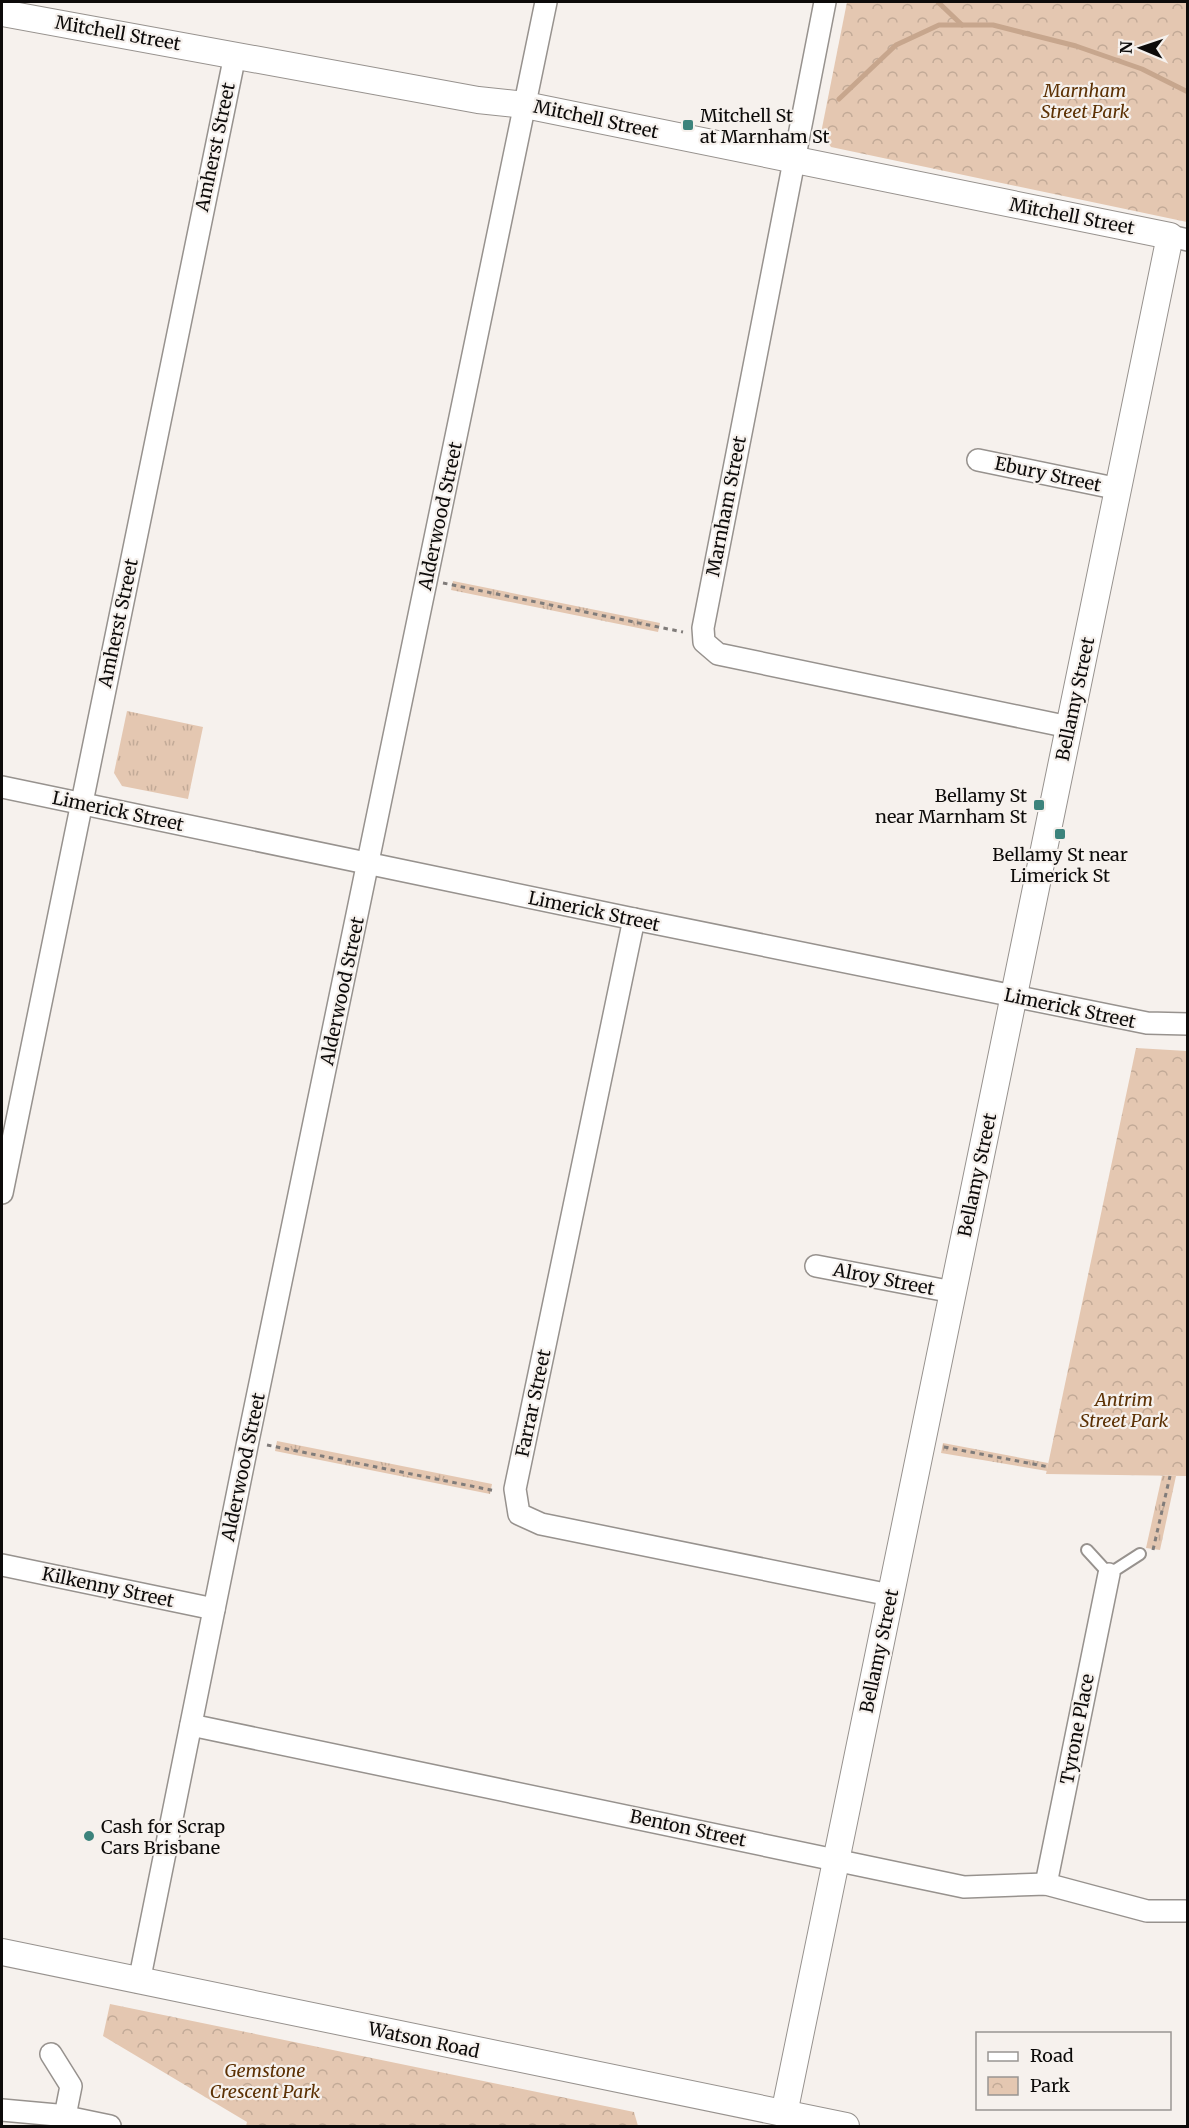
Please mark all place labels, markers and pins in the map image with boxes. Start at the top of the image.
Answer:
place label: Mitchell St at Marnham St [700,104,829,148]
marker: Mitchell St at Marnham St [681,118,695,132]
place label: Bellamy St near Marnham St [875,784,1027,828]
marker: Bellamy St near Marnham St [1032,798,1046,812]
marker: Bellamy St near Limerick St [1053,827,1067,841]
place label: Bellamy St near Limerick St [992,843,1128,887]
place label: Cash for Scrap Cars Brisbane [101,1815,225,1859]
marker: Cash for Scrap Cars Brisbane [82,1829,96,1843]

